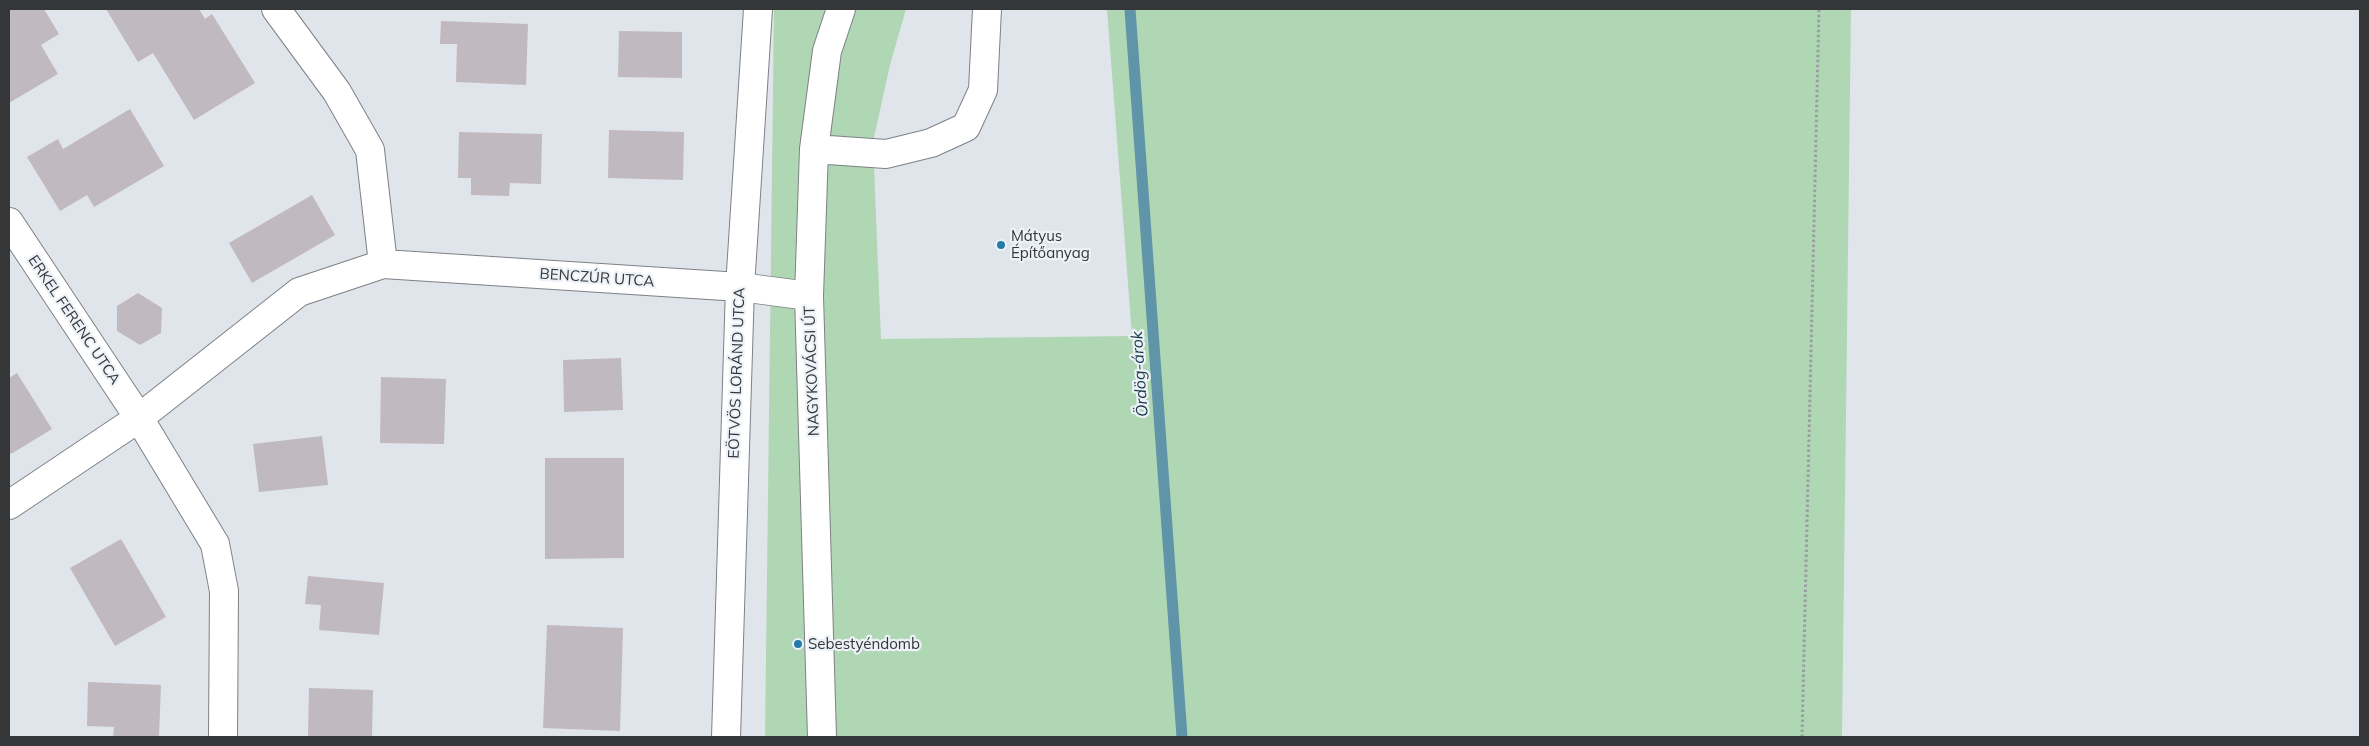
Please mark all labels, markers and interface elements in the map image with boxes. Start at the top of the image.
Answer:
place label: Mátyus Építőanyag [1011,227,1090,262]
marker: Mátyus Építőanyag [995,239,1007,251]
street label: ERKEL FERENC UTCA [24,252,124,388]
street label: BENCZÚR UTCA [539,265,655,291]
street label: EÖTVÖS LORÁND UTCA [725,287,749,459]
street label: NAGYKOVÁCSI ÚT [801,306,823,436]
water label: Ördög-árok [1127,330,1153,418]
place label: Sebestyéndomb [808,635,920,653]
marker: Sebestyéndomb [792,638,804,650]

